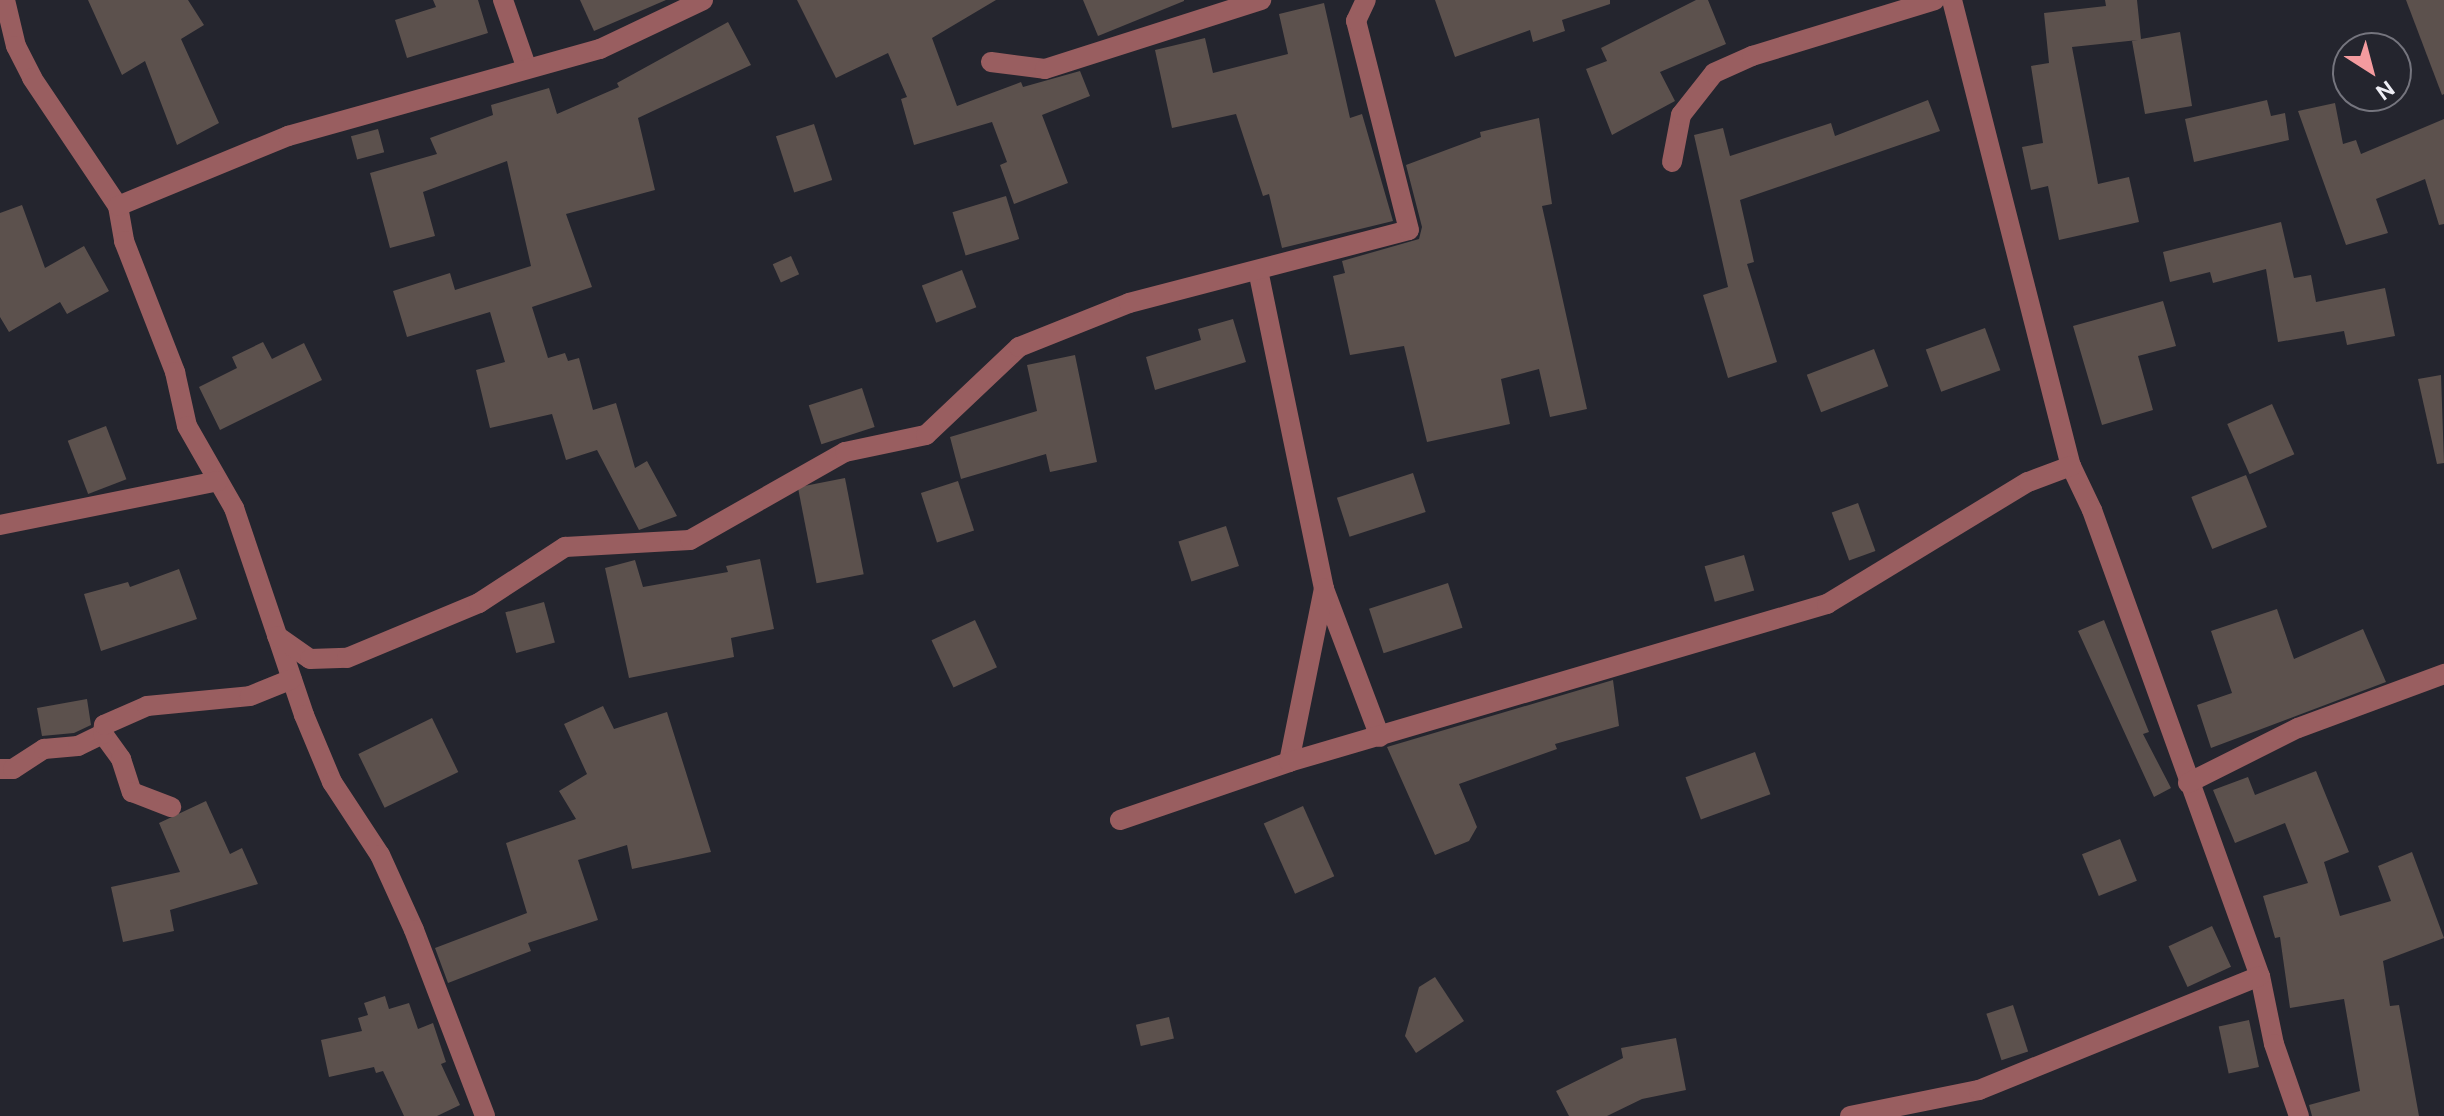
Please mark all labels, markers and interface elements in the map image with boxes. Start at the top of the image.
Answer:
north arrow [2332,32,2412,112]
text: N [2370,74,2400,107]

